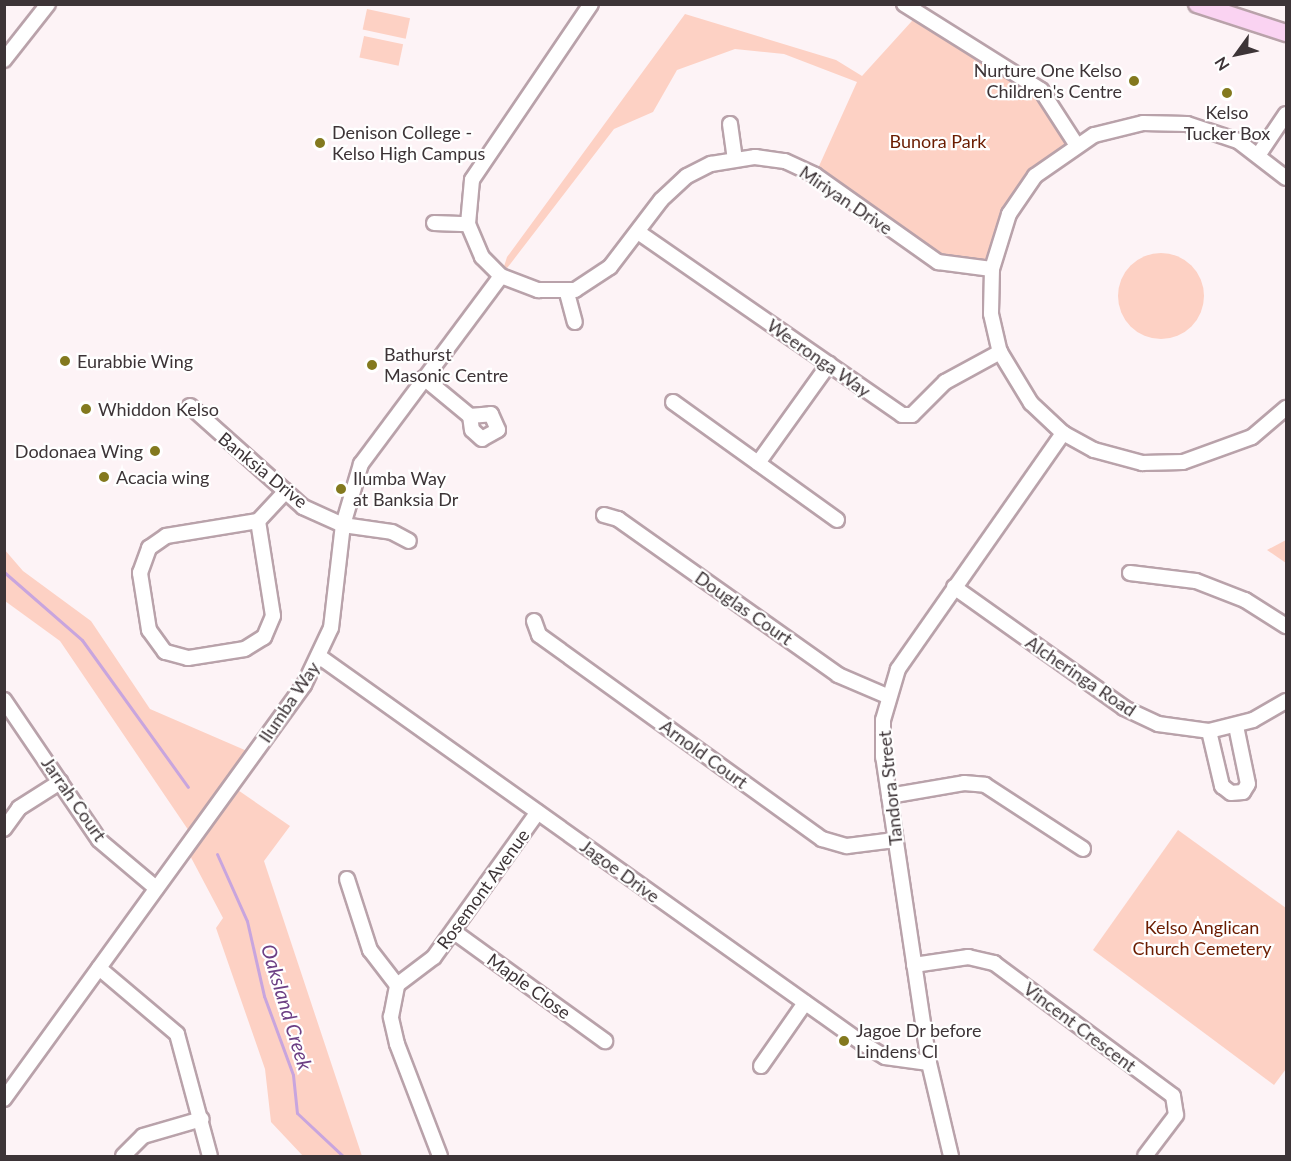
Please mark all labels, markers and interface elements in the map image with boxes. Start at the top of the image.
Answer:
north arrow [1207,24,1267,84]
text: N [1210,54,1233,74]
place label: Nurture One Kelso Children's Centre [974,60,1122,103]
marker: Nurture One Kelso Children's Centre [1127,74,1141,88]
marker: Kelso Tucker Box [1220,86,1234,100]
place label: Kelso Tucker Box [1184,102,1270,144]
place label: Denison College - Kelso High Campus [332,122,485,164]
park label: Bunora Park [890,130,986,152]
marker: Denison College - Kelso High Campus [313,136,327,150]
street label: Miriyan Drive [795,161,897,239]
street label: Weeronga Way [763,314,875,402]
place label: Bathurst Masonic Centre [384,344,508,386]
place label: Eurabbie Wing [77,350,193,372]
marker: Eurabbie Wing [58,354,72,368]
marker: Bathurst Masonic Centre [365,358,379,372]
place label: Whiddon Kelso [98,398,219,420]
marker: Whiddon Kelso [79,402,93,416]
street label: Banksia Drive [214,428,312,512]
place label: Dodonaea Wing [15,440,143,462]
marker: Dodonaea Wing [148,444,162,458]
place label: Acacia wing [116,466,210,488]
place label: Ilumba Way at Banksia Dr [353,468,458,510]
marker: Acacia wing [97,470,111,484]
marker: Ilumba Way at Banksia Dr [334,482,348,496]
street label: Douglas Court [691,567,797,649]
street label: Alcheringa Road [1022,631,1140,721]
street label: Ilumba Way [254,657,324,747]
street label: Arnold Court [656,715,752,793]
street label: Tandora Street [873,730,907,846]
street label: Jarrah Court [37,753,111,845]
street label: Rosemont Avenue [432,824,534,954]
street label: Jagoe Drive [576,835,664,907]
park label: Kelso Anglican Church Cemetery [1133,917,1271,960]
water label: Oaksland Creek [256,941,318,1073]
street label: Maple Close [483,949,575,1023]
street label: Vincent Crescent [1020,978,1140,1076]
place label: Jagoe Dr before Lindens Cl [856,1020,982,1062]
marker: Jagoe Dr before Lindens Cl [837,1034,851,1048]

